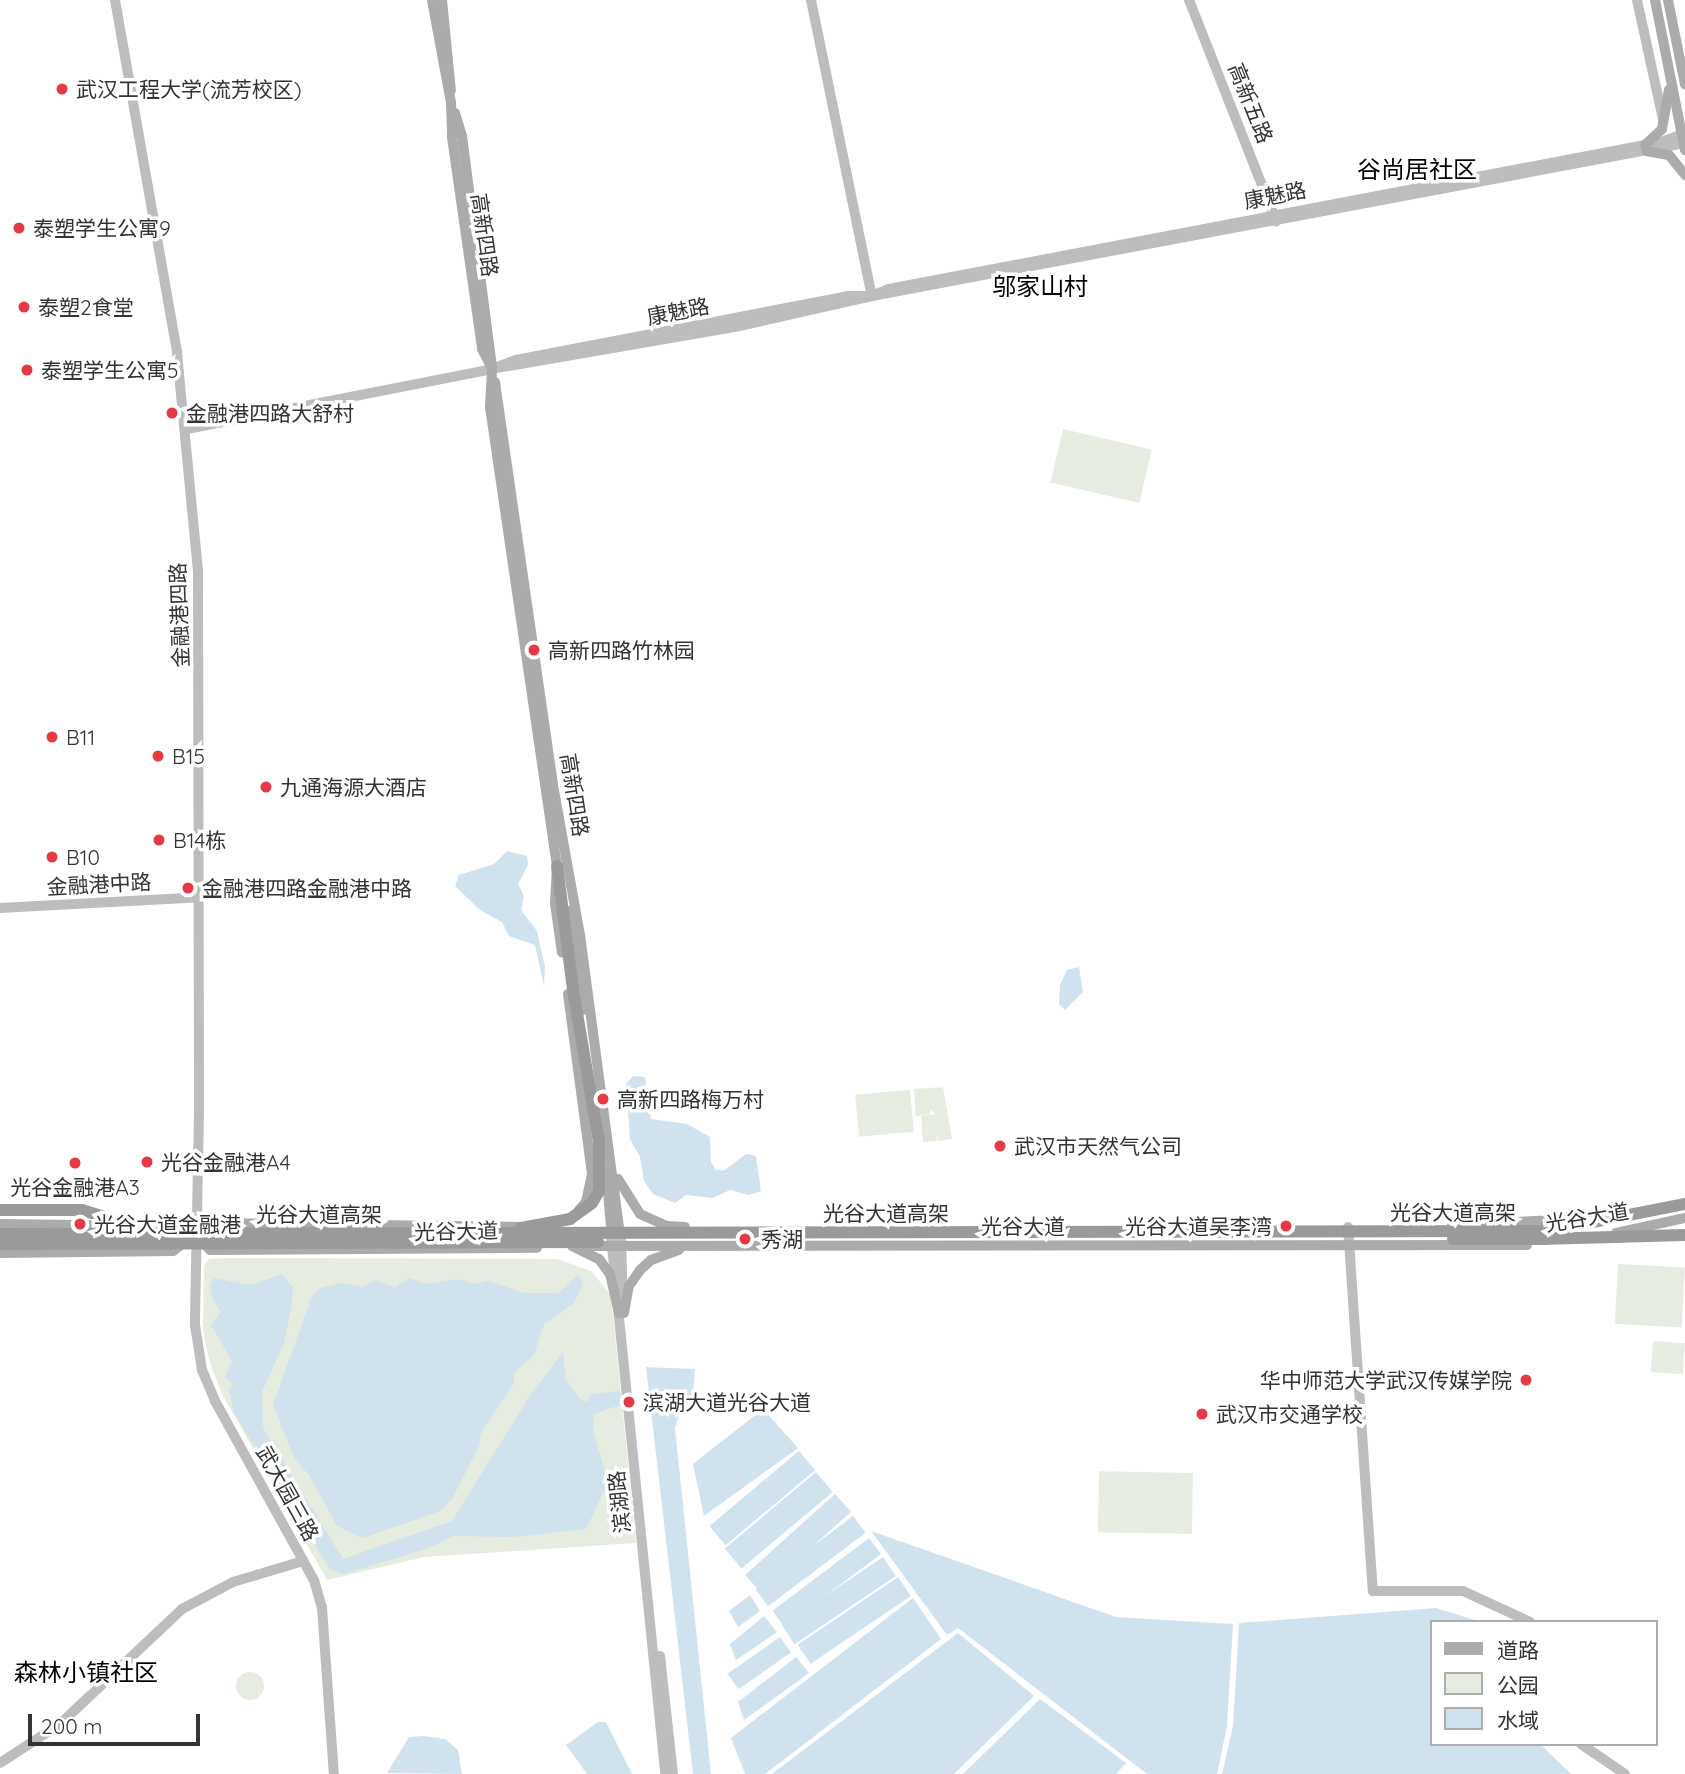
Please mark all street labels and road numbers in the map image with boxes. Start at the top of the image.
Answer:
street label: 高新五路 [1224,59,1278,147]
street label: 康魅路 [1242,177,1308,213]
street label: 高新四路 [467,192,503,278]
street label: 康魅路 [645,293,711,329]
street label: 金融港四路 [165,562,193,668]
street label: 高新四路 [556,752,594,838]
street label: 金融港中路 [46,869,152,899]
street label: 光谷大道 [1544,1198,1630,1236]
street label: 光谷大道高架 [1390,1199,1516,1225]
street label: 光谷大道高架 [823,1200,949,1226]
street label: 光谷大道高架 [256,1201,382,1227]
street label: 光谷大道 [981,1213,1065,1239]
street label: 光谷大道 [414,1218,498,1244]
street label: 武大园三路 [252,1441,324,1545]
street label: 滨湖路 [603,1469,635,1535]

